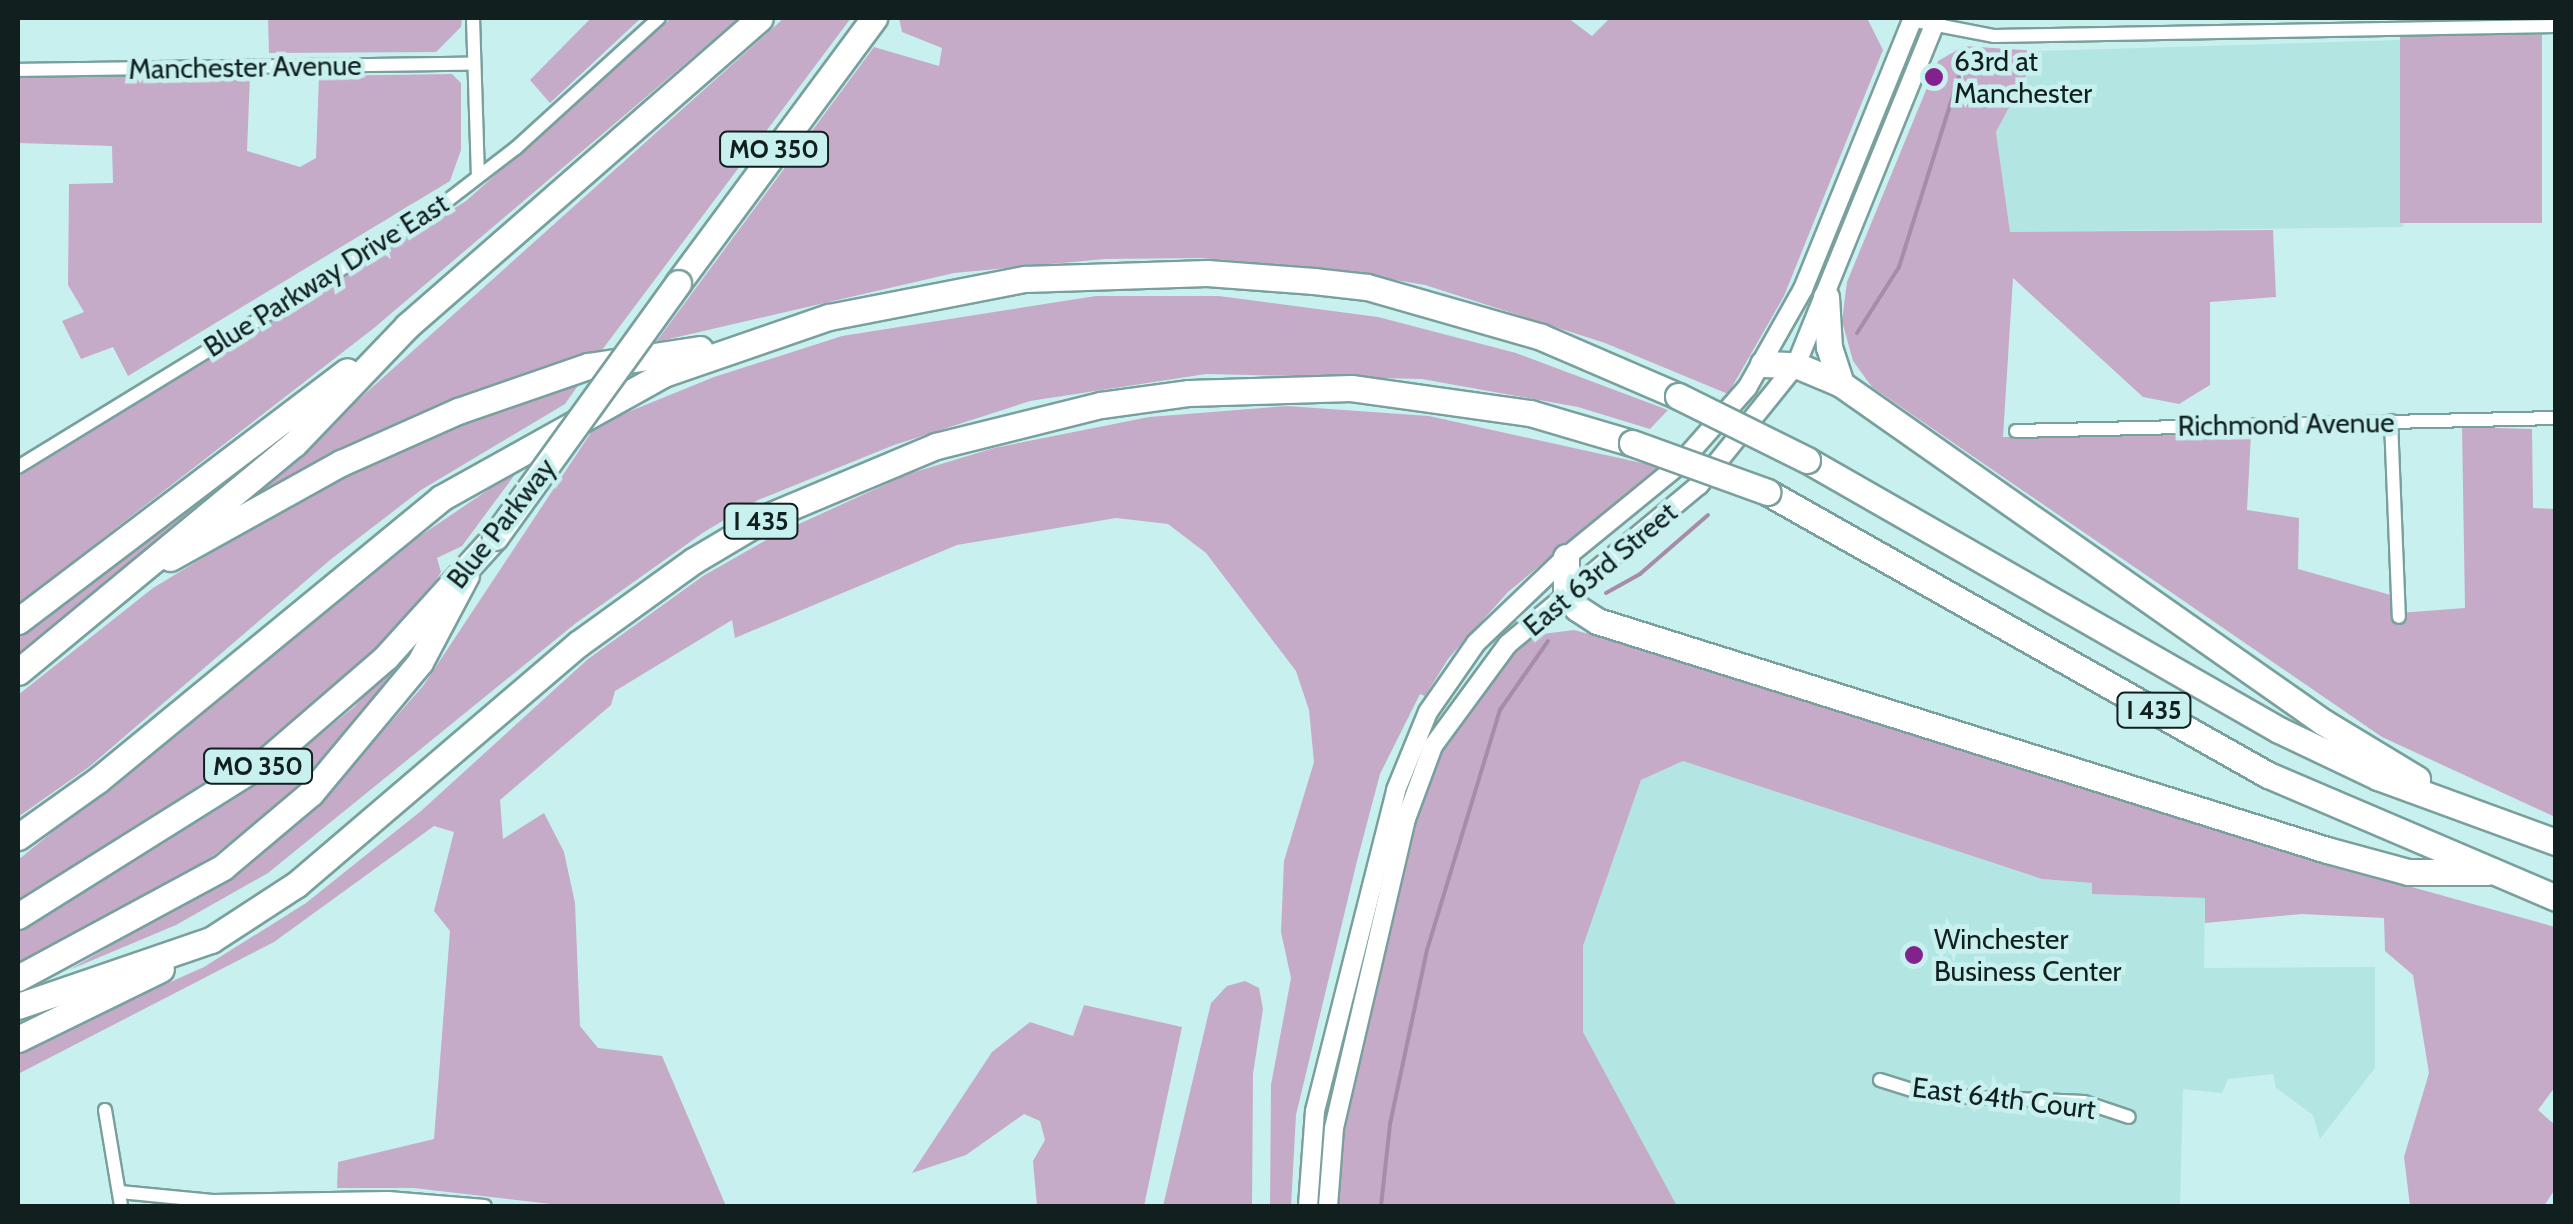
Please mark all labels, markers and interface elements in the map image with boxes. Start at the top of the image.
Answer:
place label: 63rd at Manchester [1954,44,2092,110]
street label: Manchester Avenue [128,48,362,86]
marker: 63rd at Manchester [1923,66,1945,88]
road number: MO 350 [719,129,829,169]
street label: Blue Parkway Drive East [198,186,454,364]
street label: Richmond Avenue [2177,405,2395,443]
street label: Blue Parkway [440,451,562,595]
street label: East 63rd Street [1517,495,1683,643]
road number: I 435 [721,501,801,541]
road number: I 435 [2114,690,2194,730]
road number: MO 350 [203,746,313,786]
place label: Winchester Business Center [1934,922,2121,988]
marker: Winchester Business Center [1903,944,1925,966]
street label: East 64th Court [1910,1070,2098,1126]

